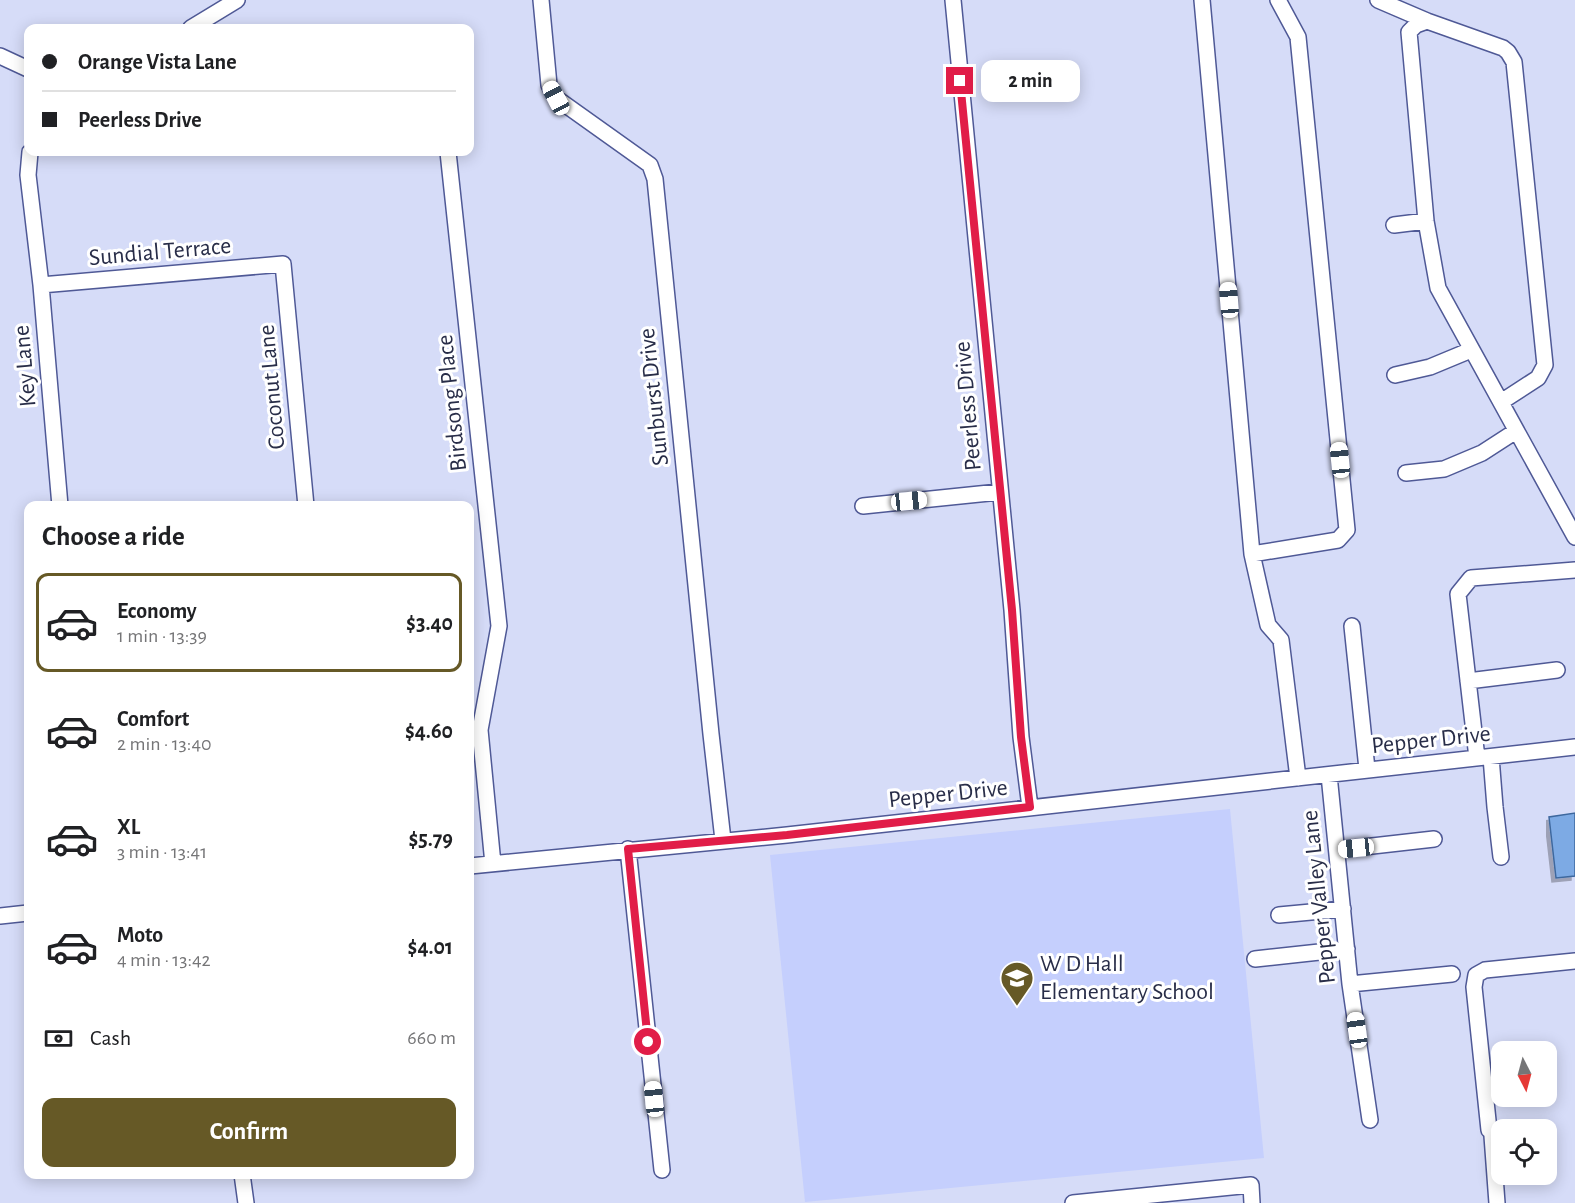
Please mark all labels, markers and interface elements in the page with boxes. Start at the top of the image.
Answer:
text: Orange Vista Lane [78,51,237,73]
callout: 2 min [981,60,1080,102]
route end [946,67,973,94]
text: 2 min [1008,71,1053,91]
car [540,78,572,118]
text: Peerless Drive [78,109,202,131]
street label: Sundial Terrace [88,234,232,270]
car [1218,281,1240,319]
street label: Key Lane [9,324,41,408]
street label: Coconut Lane [255,324,289,450]
street label: Sunburst Drive [635,327,673,467]
street label: Birdsong Place [433,334,471,472]
street label: Peerless Drive [950,340,986,472]
car [1329,441,1351,479]
car [890,490,928,512]
text: Choose a ride [42,523,185,550]
icon: car [45,596,99,650]
text: Economy [117,600,197,622]
text: $3.40 [406,612,453,634]
text: 1 min · 13:39 [117,626,207,646]
icon: car [45,704,99,758]
text: Comfort [117,708,189,730]
text: $4.60 [405,720,453,742]
street label: Pepper Drive [1370,722,1492,758]
text: 2 min · 13:40 [117,734,212,754]
street label: Pepper Drive [887,776,1009,812]
street label: Pepper Valley Lane [1298,809,1340,985]
icon: car [45,812,99,866]
text: XL [117,816,140,838]
text: $5.79 [408,828,453,850]
car [1337,837,1375,859]
text: 3 min · 13:41 [117,842,207,862]
icon: car [45,920,99,974]
text: Moto [117,924,163,946]
text: $4.01 [408,936,453,958]
text: 4 min · 13:42 [117,950,211,970]
place label: W D Hall Elementary School [1040,952,1214,1004]
school or university icon: W D Hall Elementary School [999,960,1035,1007]
car [1346,1011,1368,1049]
icon: cash [42,1022,75,1055]
text: Cash [90,1027,131,1049]
text: 660 m [407,1028,456,1048]
route start [634,1028,661,1055]
north arrow [1491,1041,1557,1107]
map controls [1491,1041,1557,1185]
car [643,1080,665,1118]
button: Confirm [42,1098,456,1167]
button: locate [1491,1119,1557,1185]

